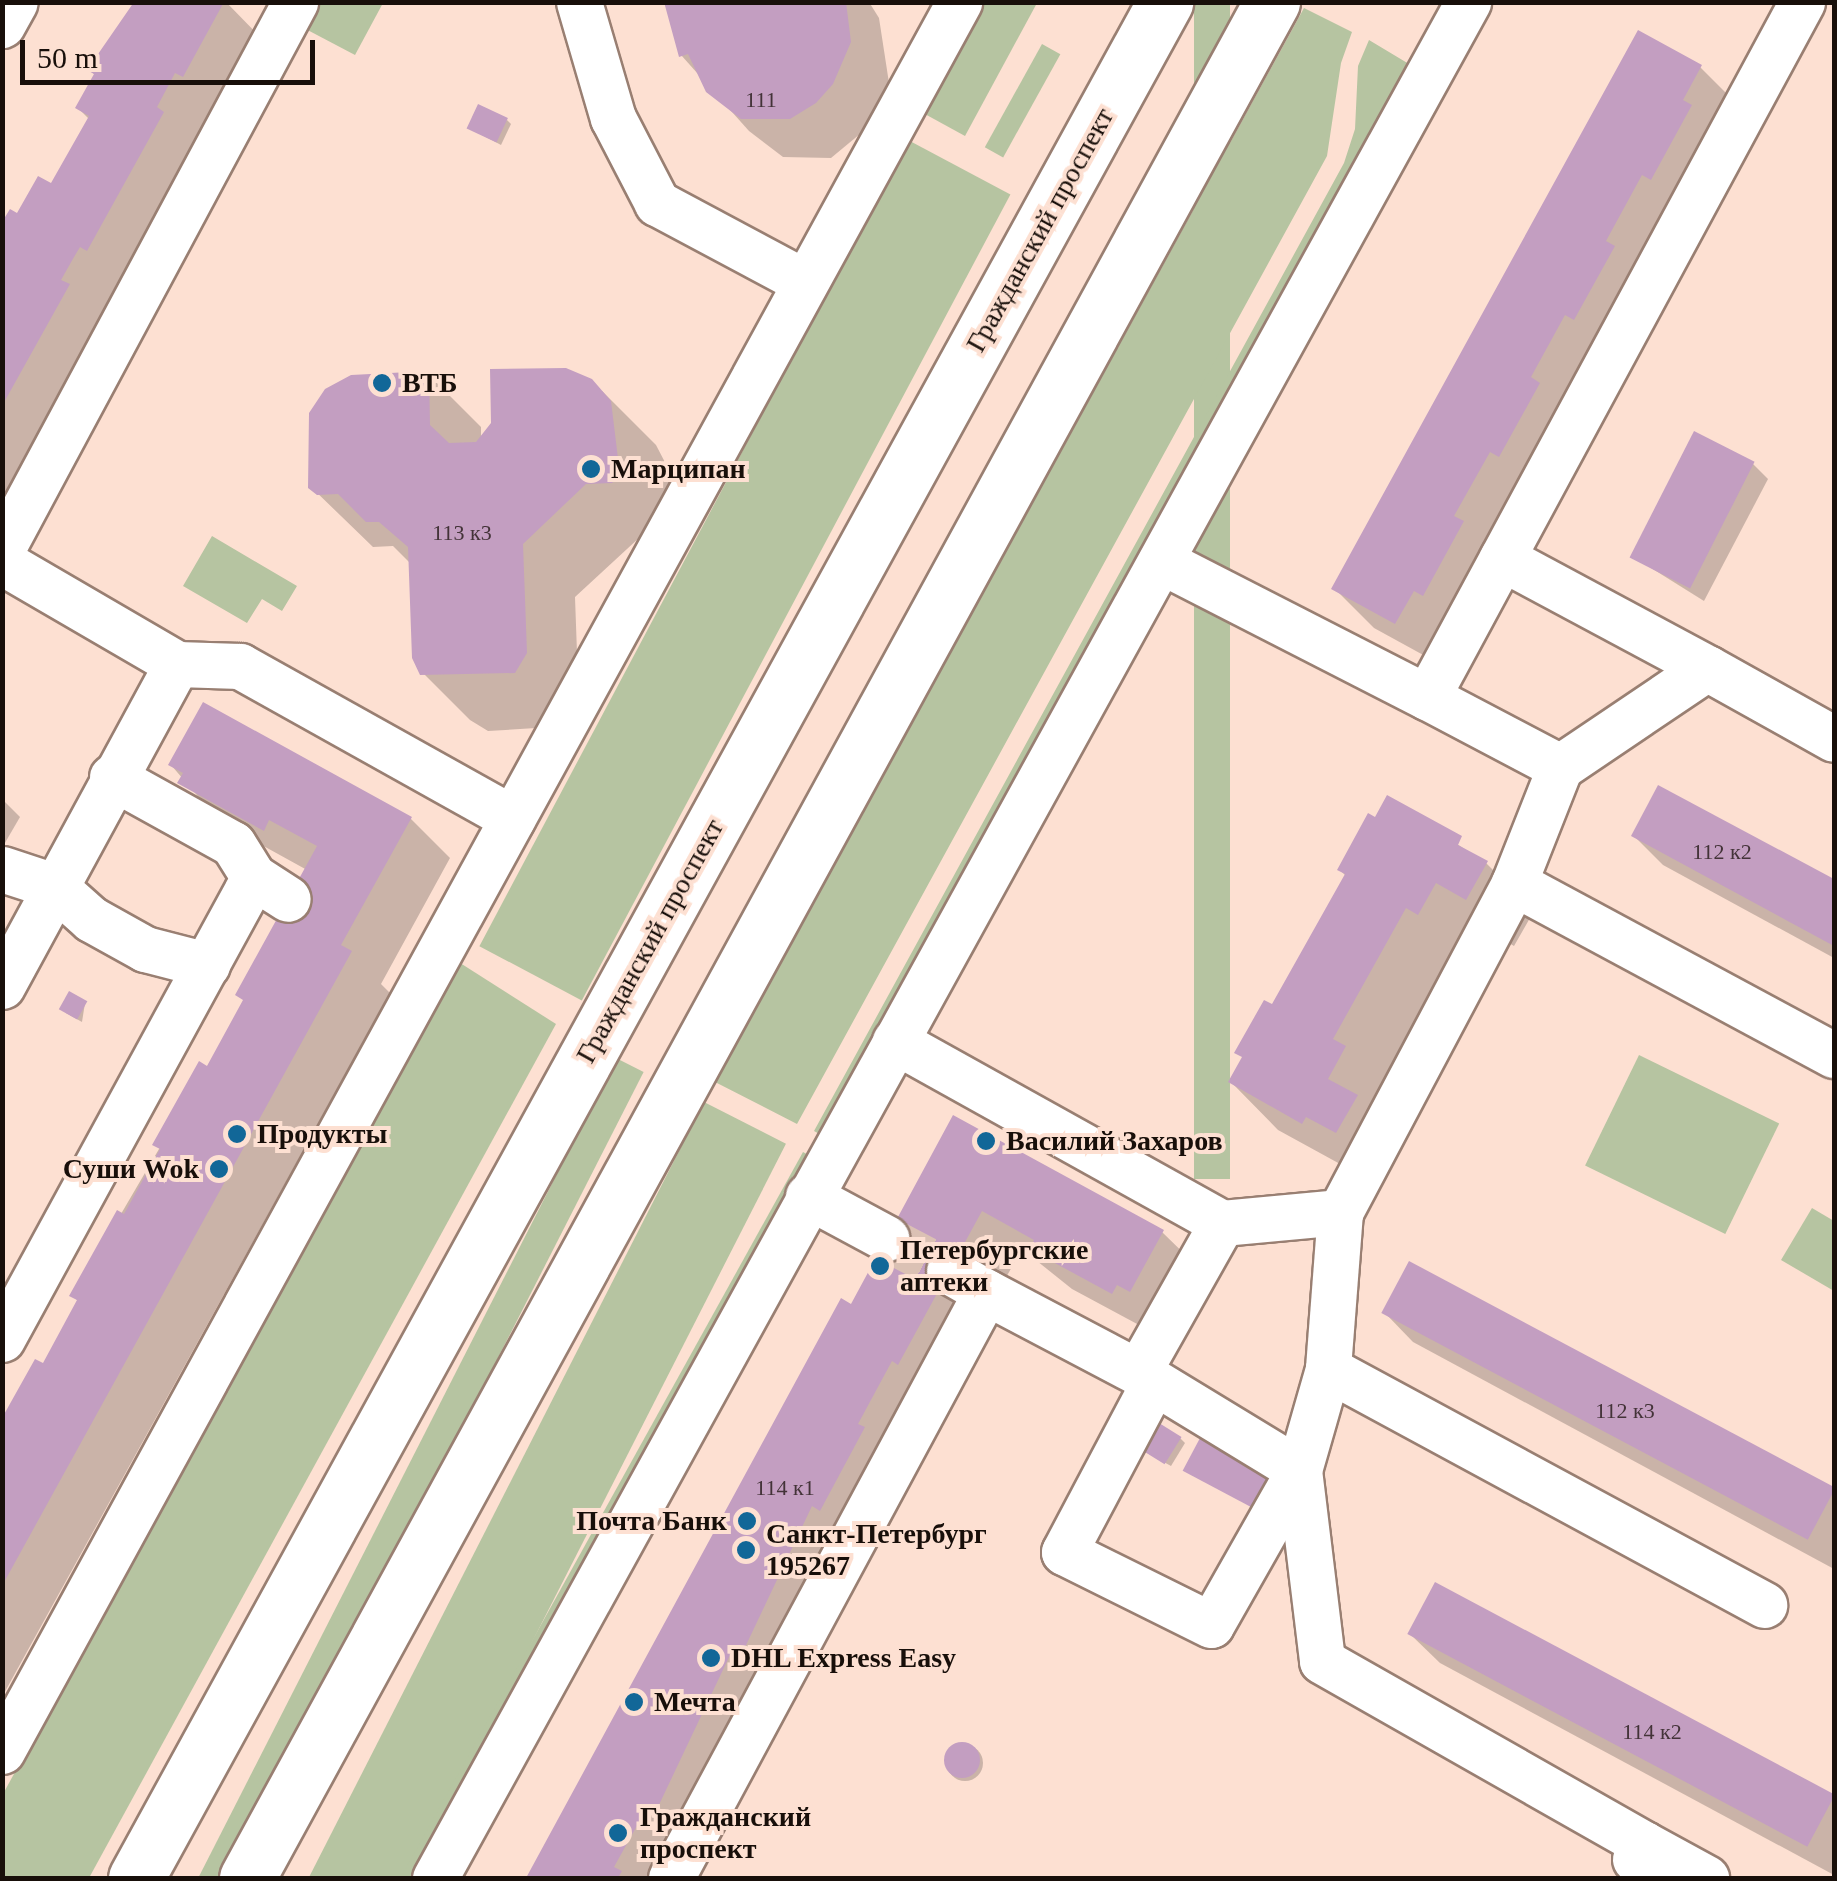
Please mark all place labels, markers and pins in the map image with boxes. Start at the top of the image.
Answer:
place label: ВТБ [402,366,457,400]
marker: ВТБ [371,372,393,394]
place label: Марципан [611,452,746,486]
marker: Марципан [580,458,602,480]
place label: Продукты [257,1117,387,1151]
marker: Продукты [226,1123,248,1145]
place label: Василий Захаров [1006,1124,1223,1158]
marker: Василий Захаров [975,1130,997,1152]
place label: Суши Wok [63,1152,199,1186]
marker: Суши Wok [208,1158,230,1180]
place label: Петербургские аптеки [900,1233,1088,1299]
marker: Петербургские аптеки [869,1255,891,1277]
place label: Почта Банк [576,1504,727,1538]
marker: Почта Банк [736,1510,758,1532]
place label: Санкт-Петербург 195267 [766,1517,987,1583]
marker: Санкт-Петербург 195267 [735,1539,757,1561]
place label: DHL Express Easy [731,1641,958,1675]
marker: DHL Express Easy [700,1647,722,1669]
place label: Мечта [654,1685,736,1719]
marker: Мечта [623,1691,645,1713]
place label: Гражданский проспект [640,1800,811,1866]
marker: Гражданский проспект [605,1820,631,1846]

